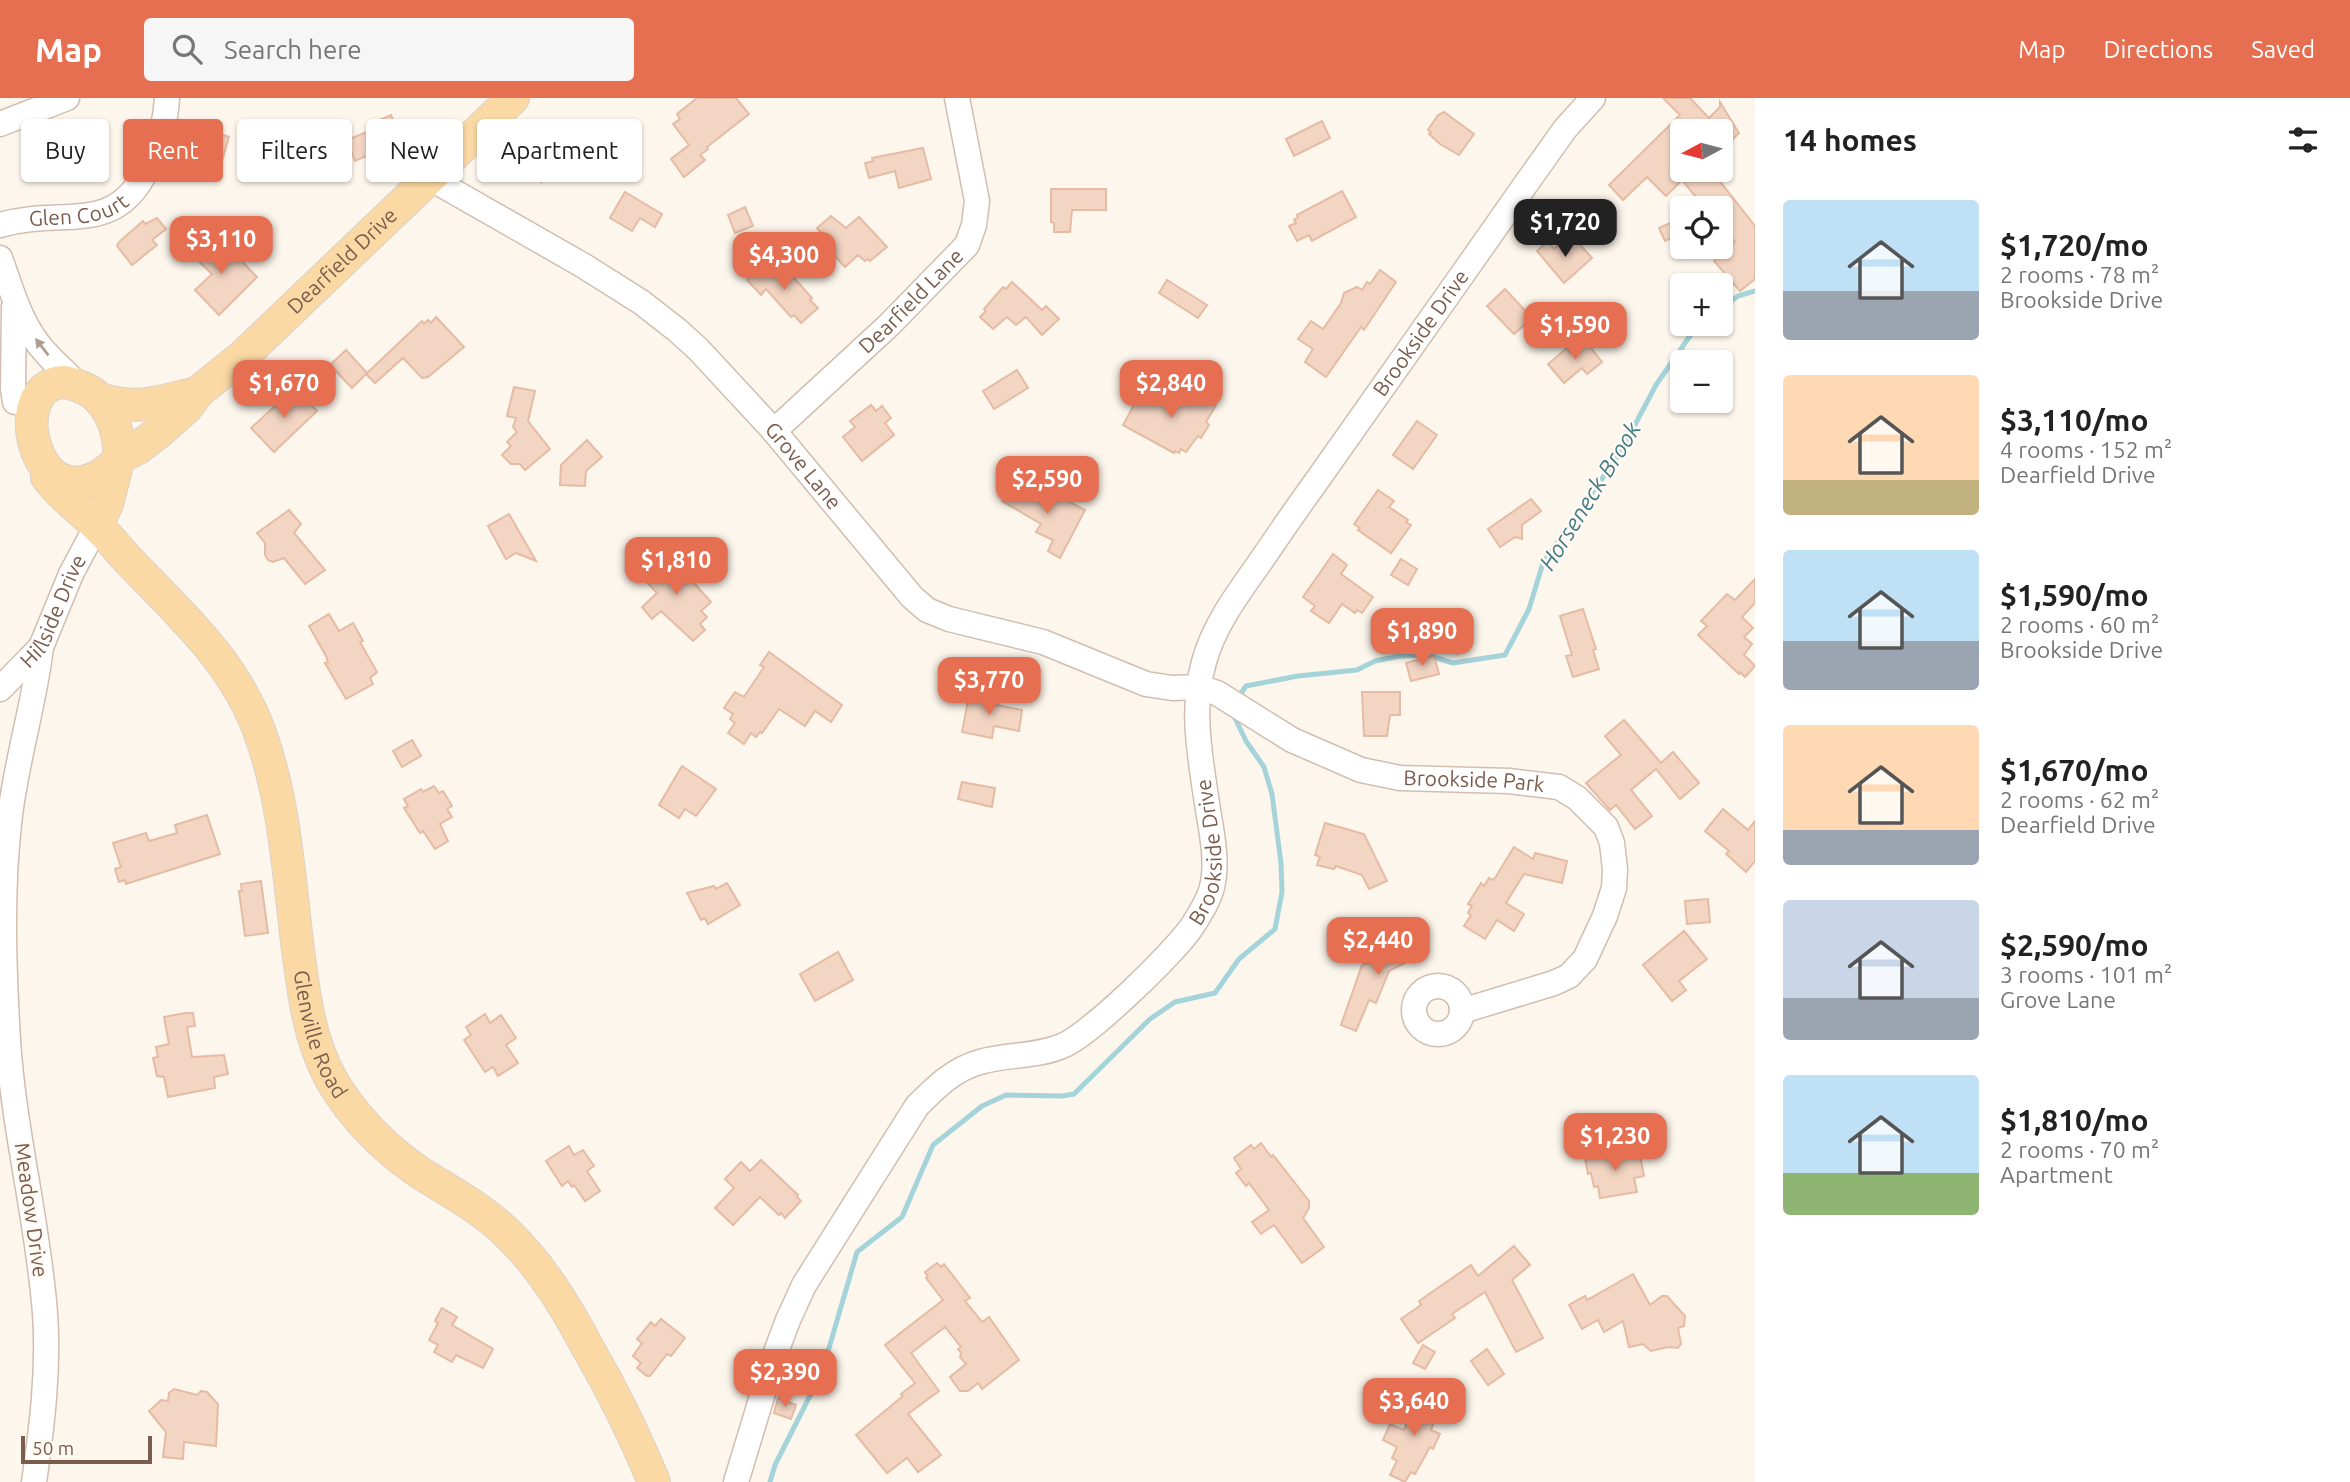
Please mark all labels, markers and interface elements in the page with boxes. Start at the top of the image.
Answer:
search box [144,18,634,81]
icon: search [168,30,206,68]
text: Map [35,31,102,68]
text: Search here [224,35,362,64]
text: Map [2018,36,2065,63]
text: Directions [2103,36,2213,63]
text: Saved [2251,36,2315,63]
chip: Buy [21,119,109,182]
chip: Rent [123,119,223,182]
chip: Filters [237,119,352,182]
chip: New [366,119,463,182]
chip: Apartment [477,119,642,182]
north arrow [1670,119,1732,182]
map controls [1670,119,1733,413]
icon: filters [2284,121,2322,159]
text: 14 homes [1783,123,1917,157]
street label: Glen Court [28,189,133,230]
button: locate [1670,196,1733,259]
pin: $1,720 [1508,200,1622,259]
street label: Dearfield Drive [282,203,401,318]
text: $1,720 [1530,209,1600,234]
pin: $3,110 [164,216,278,276]
text: $3,110 [186,226,256,251]
icon: home [1839,228,1923,312]
text: $1,720/mo [2000,228,2149,262]
pin: $4,300 [727,232,841,292]
text: $4,300 [749,242,819,267]
street label: Dearfield Lane [854,243,968,358]
text: 2 rooms · 78 m² [2000,262,2159,287]
street label: Brookside Drive [1367,265,1473,400]
button: + [1670,273,1733,336]
text: Brookside Drive [2000,287,2163,312]
pin: $1,590 [1518,302,1632,362]
text: $1,590 [1540,312,1610,337]
one-way arrow [35,338,49,356]
button: − [1670,350,1733,413]
pin: $1,670 [227,360,341,420]
pin: $2,840 [1114,360,1228,420]
text: $1,670 [249,370,319,395]
text: $2,840 [1136,370,1206,395]
icon: home [1839,403,1923,487]
text: $3,110/mo [2000,403,2149,437]
street label: Grove Lane [761,417,847,514]
water label: Horseneck Brook [1534,417,1645,574]
text: 4 rooms · 152 m² [2000,437,2172,462]
pin: $2,590 [990,456,1104,516]
text: Dearfield Drive [2000,462,2156,487]
text: $2,590 [1012,466,1082,491]
pin: $1,810 [619,538,733,597]
text: $1,810 [641,547,711,572]
street label: Hillside Drive [15,550,90,672]
icon: home [1839,578,1923,662]
text: $1,590/mo [2000,578,2149,612]
pin: $1,890 [1365,608,1479,668]
text: 2 rooms · 60 m² [2000,612,2159,637]
text: $1,890 [1387,618,1457,643]
text: Brookside Drive [2000,637,2163,662]
pin: $3,770 [932,658,1046,717]
text: $3,770 [954,667,1024,692]
icon: home [1839,753,1923,837]
text: $1,670/mo [2000,753,2149,787]
street label: Brookside Park [1403,765,1546,796]
street label: Brookside Drive [1183,778,1226,929]
text: 2 rooms · 62 m² [2000,787,2159,812]
text: Dearfield Drive [2000,812,2156,837]
pin: $2,440 [1321,918,1435,977]
text: $2,440 [1343,927,1413,952]
icon: home [1839,928,1923,1012]
text: $2,590/mo [2000,928,2149,962]
text: 3 rooms · 101 m² [2000,962,2172,987]
street label: Glenville Road [290,968,353,1103]
text: Grove Lane [2000,987,2116,1012]
icon: home [1839,1103,1923,1187]
text: $1,810/mo [2000,1103,2149,1137]
pin: $1,230 [1558,1114,1672,1173]
text: $1,230 [1580,1123,1650,1148]
text: 2 rooms · 70 m² [2000,1137,2159,1162]
street label: Meadow Drive [11,1141,53,1279]
text: Apartment [2000,1162,2113,1187]
pin: $2,390 [728,1350,842,1409]
text: $2,390 [750,1359,820,1384]
pin: $3,640 [1357,1378,1471,1438]
text: $3,640 [1379,1388,1449,1413]
scale bar [21,1433,152,1465]
text: 50 m [32,1437,74,1459]

